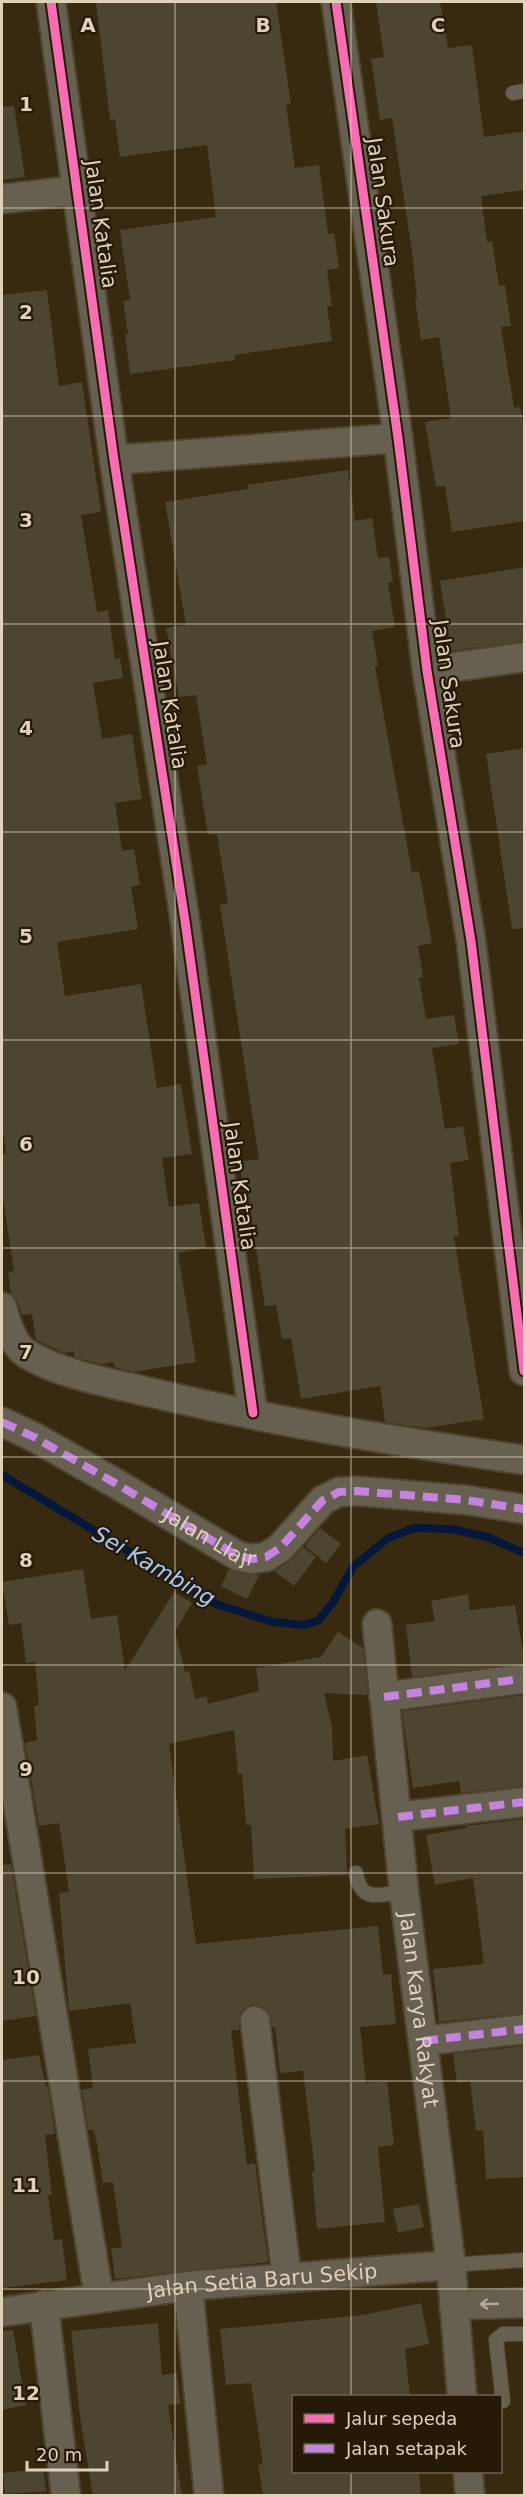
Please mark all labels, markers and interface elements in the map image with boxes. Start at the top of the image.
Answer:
text: A [80,13,96,37]
text: B [255,13,271,37]
text: C [431,13,445,37]
text: 1 [19,92,33,116]
street label: Jalan Sakura [362,134,404,268]
street label: Jalan Katalia [80,156,122,290]
text: 2 [19,300,33,324]
text: 3 [19,508,33,532]
street label: Jalan Sakura [428,616,470,750]
street label: Jalan Katalia [148,637,192,771]
text: 4 [19,716,33,740]
text: 5 [19,924,33,948]
street label: Jalan Katalia [219,1118,261,1252]
text: 6 [19,1132,33,1156]
text: 7 [19,1340,33,1364]
street label: Jalan Llajr [157,1501,258,1572]
water label: Sei Kambing [88,1521,220,1611]
text: 8 [19,1548,33,1572]
text: 9 [19,1757,33,1781]
street label: Jalan Karya Rakyat [394,1909,443,2109]
text: 10 [12,1965,40,1989]
text: 11 [12,2173,40,2197]
street label: Jalan Setia Baru Sekip [143,2259,378,2304]
one-way arrow [480,2299,500,2310]
text: 12 [12,2381,40,2405]
legend [292,2395,502,2473]
text: Jalur sepeda [345,2408,457,2429]
scale bar [27,2434,106,2472]
text: Jalan setapak [345,2438,467,2459]
text: 20 m [36,2444,82,2465]

